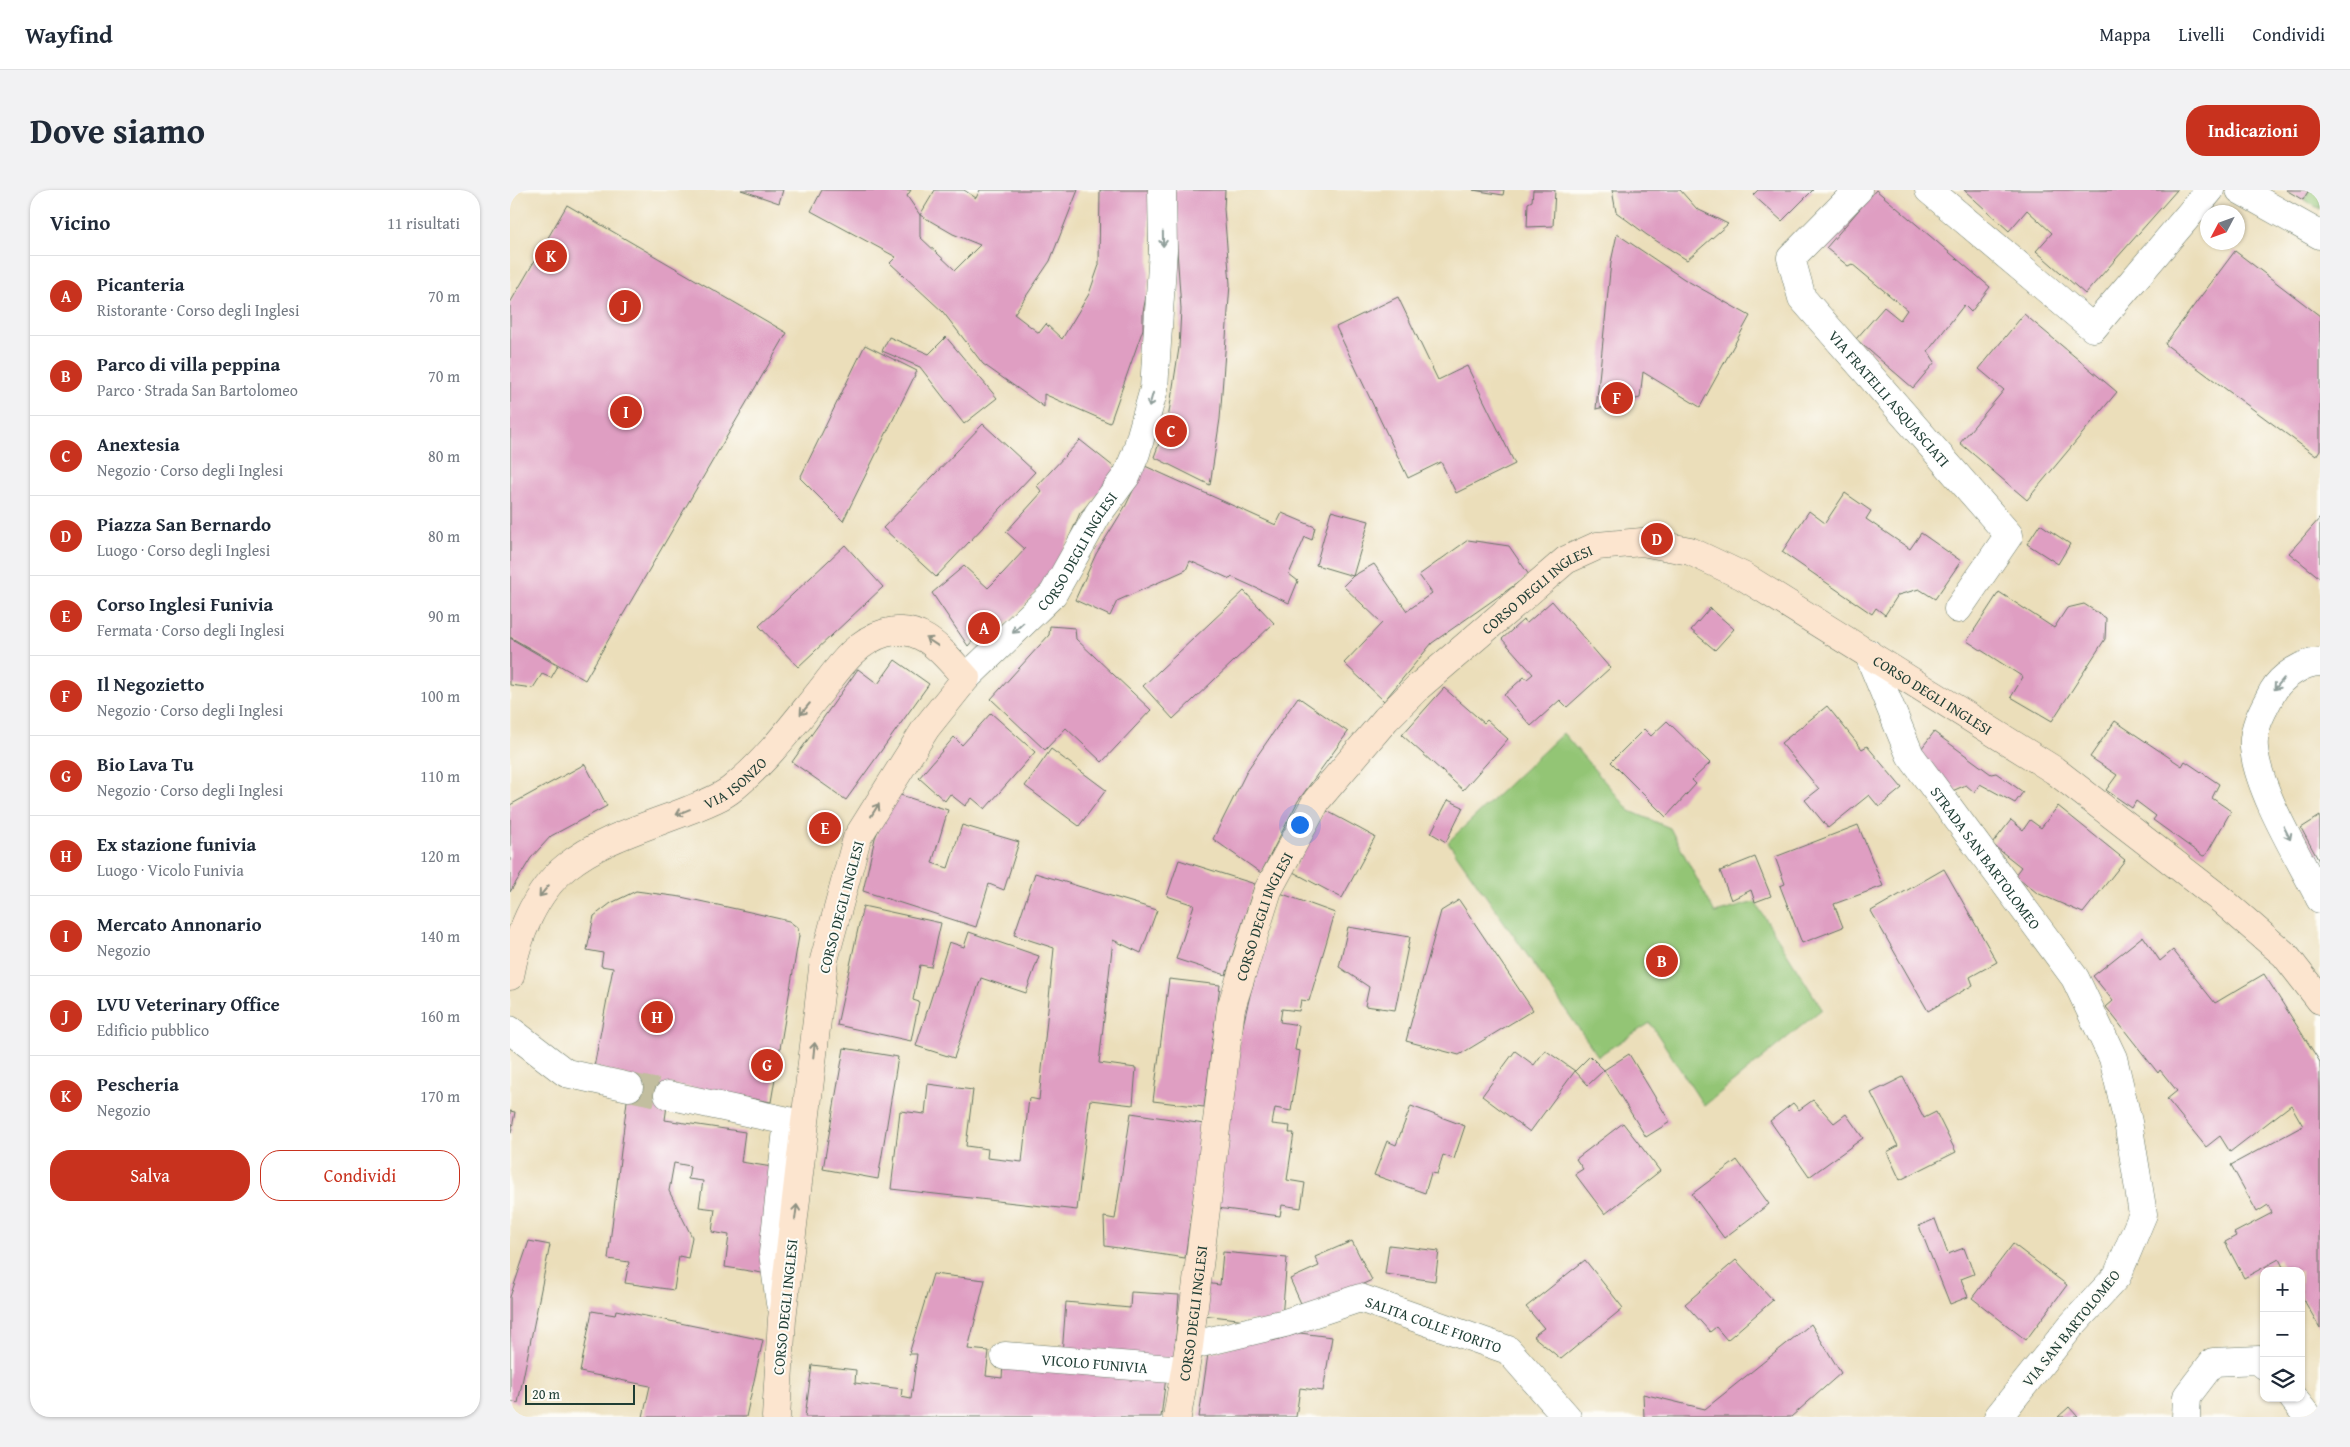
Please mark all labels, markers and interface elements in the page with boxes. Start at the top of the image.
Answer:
text: Wayfind [25,17,113,52]
text: Mappa [2099,21,2151,48]
text: Livelli [2179,21,2225,48]
text: Condividi [2253,21,2325,48]
text: Dove siamo [30,105,205,156]
button: Indicazioni [2186,105,2320,156]
north arrow [2200,205,2245,250]
text: Vicino [50,207,110,238]
text: 11 risultati [387,211,460,235]
one-way arrow [1158,230,1168,246]
pin: K [535,237,567,275]
text: Picanteria [97,270,185,298]
text: A [61,284,71,308]
text: 70 m [428,284,460,308]
pin: J [609,287,641,325]
text: Ristorante · Corso degli Inglesi [97,298,299,322]
street label: VIA FRATELLI ASQUASCIATI [1824,325,1955,471]
text: Parco di villa peppina [97,350,280,378]
text: B [61,364,71,388]
text: 70 m [428,364,460,388]
text: Parco · Strada San Bartolomeo [97,378,298,402]
pin: F [1601,379,1633,417]
one-way arrow [1146,392,1155,408]
pin: I [610,393,642,431]
pin: C [1155,412,1187,450]
text: Anextesia [97,430,180,458]
text: C [61,444,71,468]
text: 80 m [428,444,460,468]
text: Negozio · Corso degli Inglesi [97,458,283,482]
street label: CORSO DEGLI INGLESI [1032,487,1122,615]
text: Piazza San Bernardo [97,510,271,538]
pin: D [1641,520,1673,558]
text: D [61,524,71,548]
text: 80 m [428,524,460,548]
text: Luogo · Corso degli Inglesi [97,538,270,562]
street label: CORSO DEGLI INGLESI [1477,539,1596,639]
text: Corso Inglesi Funivia [97,590,273,618]
text: E [62,604,70,628]
text: 90 m [428,604,460,628]
pin: A [968,609,1000,647]
text: Fermata · Corso degli Inglesi [97,618,285,642]
one-way arrow [1012,622,1024,634]
one-way arrow [925,637,939,647]
street label: CORSO DEGLI INGLESI [1869,649,1997,740]
text: Il Negozietto [97,670,204,698]
one-way arrow [2274,678,2285,691]
text: F [62,684,70,708]
text: 100 m [420,684,460,708]
text: Negozio · Corso degli Inglesi [97,698,283,722]
one-way arrow [800,703,811,716]
text: Bio Lava Tu [97,750,194,778]
street label: VIA ISONZO [700,752,771,814]
text: G [61,764,71,788]
text: 110 m [420,764,460,788]
text: Negozio · Corso degli Inglesi [97,778,283,802]
street label: STRADA SAN BARTOLOMEO [1926,782,2046,933]
one-way arrow [870,804,880,818]
one-way arrow [676,808,691,817]
pin: E [809,809,841,847]
your location [1287,812,1313,838]
one-way arrow [2282,826,2292,841]
text: Ex stazione funivia [97,830,256,858]
street label: CORSO DEGLI INGLESI [813,838,869,976]
text: H [60,844,72,868]
text: 120 m [420,844,460,868]
street label: CORSO DEGLI INGLESI [1230,848,1297,983]
text: Luogo · Vicolo Funivia [97,858,244,882]
one-way arrow [538,884,549,897]
text: Mercato Annonario [97,910,262,938]
text: I [63,924,69,948]
text: 140 m [420,924,460,948]
text: Negozio [97,938,151,962]
pin: B [1646,942,1678,980]
text: LVU Veterinary Office [97,990,280,1018]
pin: H [641,998,673,1036]
text: J [63,1004,69,1028]
text: 160 m [420,1004,460,1028]
text: Edificio pubblico [97,1018,209,1042]
one-way arrow [809,1043,819,1059]
pin: G [751,1046,783,1084]
text: Pescheria [97,1070,179,1098]
text: K [61,1084,71,1108]
text: 170 m [420,1084,460,1108]
text: Negozio [97,1098,151,1122]
button: Salva [50,1150,250,1201]
button: Condividi [260,1150,460,1201]
one-way arrow [791,1204,801,1220]
street label: CORSO DEGLI INGLESI [767,1238,803,1376]
street label: CORSO DEGLI INGLESI [1173,1244,1212,1383]
street label: VIA SAN BARTOLOMEO [2017,1265,2125,1391]
map controls [2260,1267,2305,1402]
button: + [2260,1267,2305,1312]
street label: SALITA COLLE FIORITO [1363,1290,1505,1358]
button: − [2260,1312,2305,1357]
street label: VICOLO FUNIVIA [1041,1348,1149,1378]
button: layers [2260,1357,2305,1402]
scale bar [525,1382,635,1405]
text: 20 m [532,1384,560,1404]

